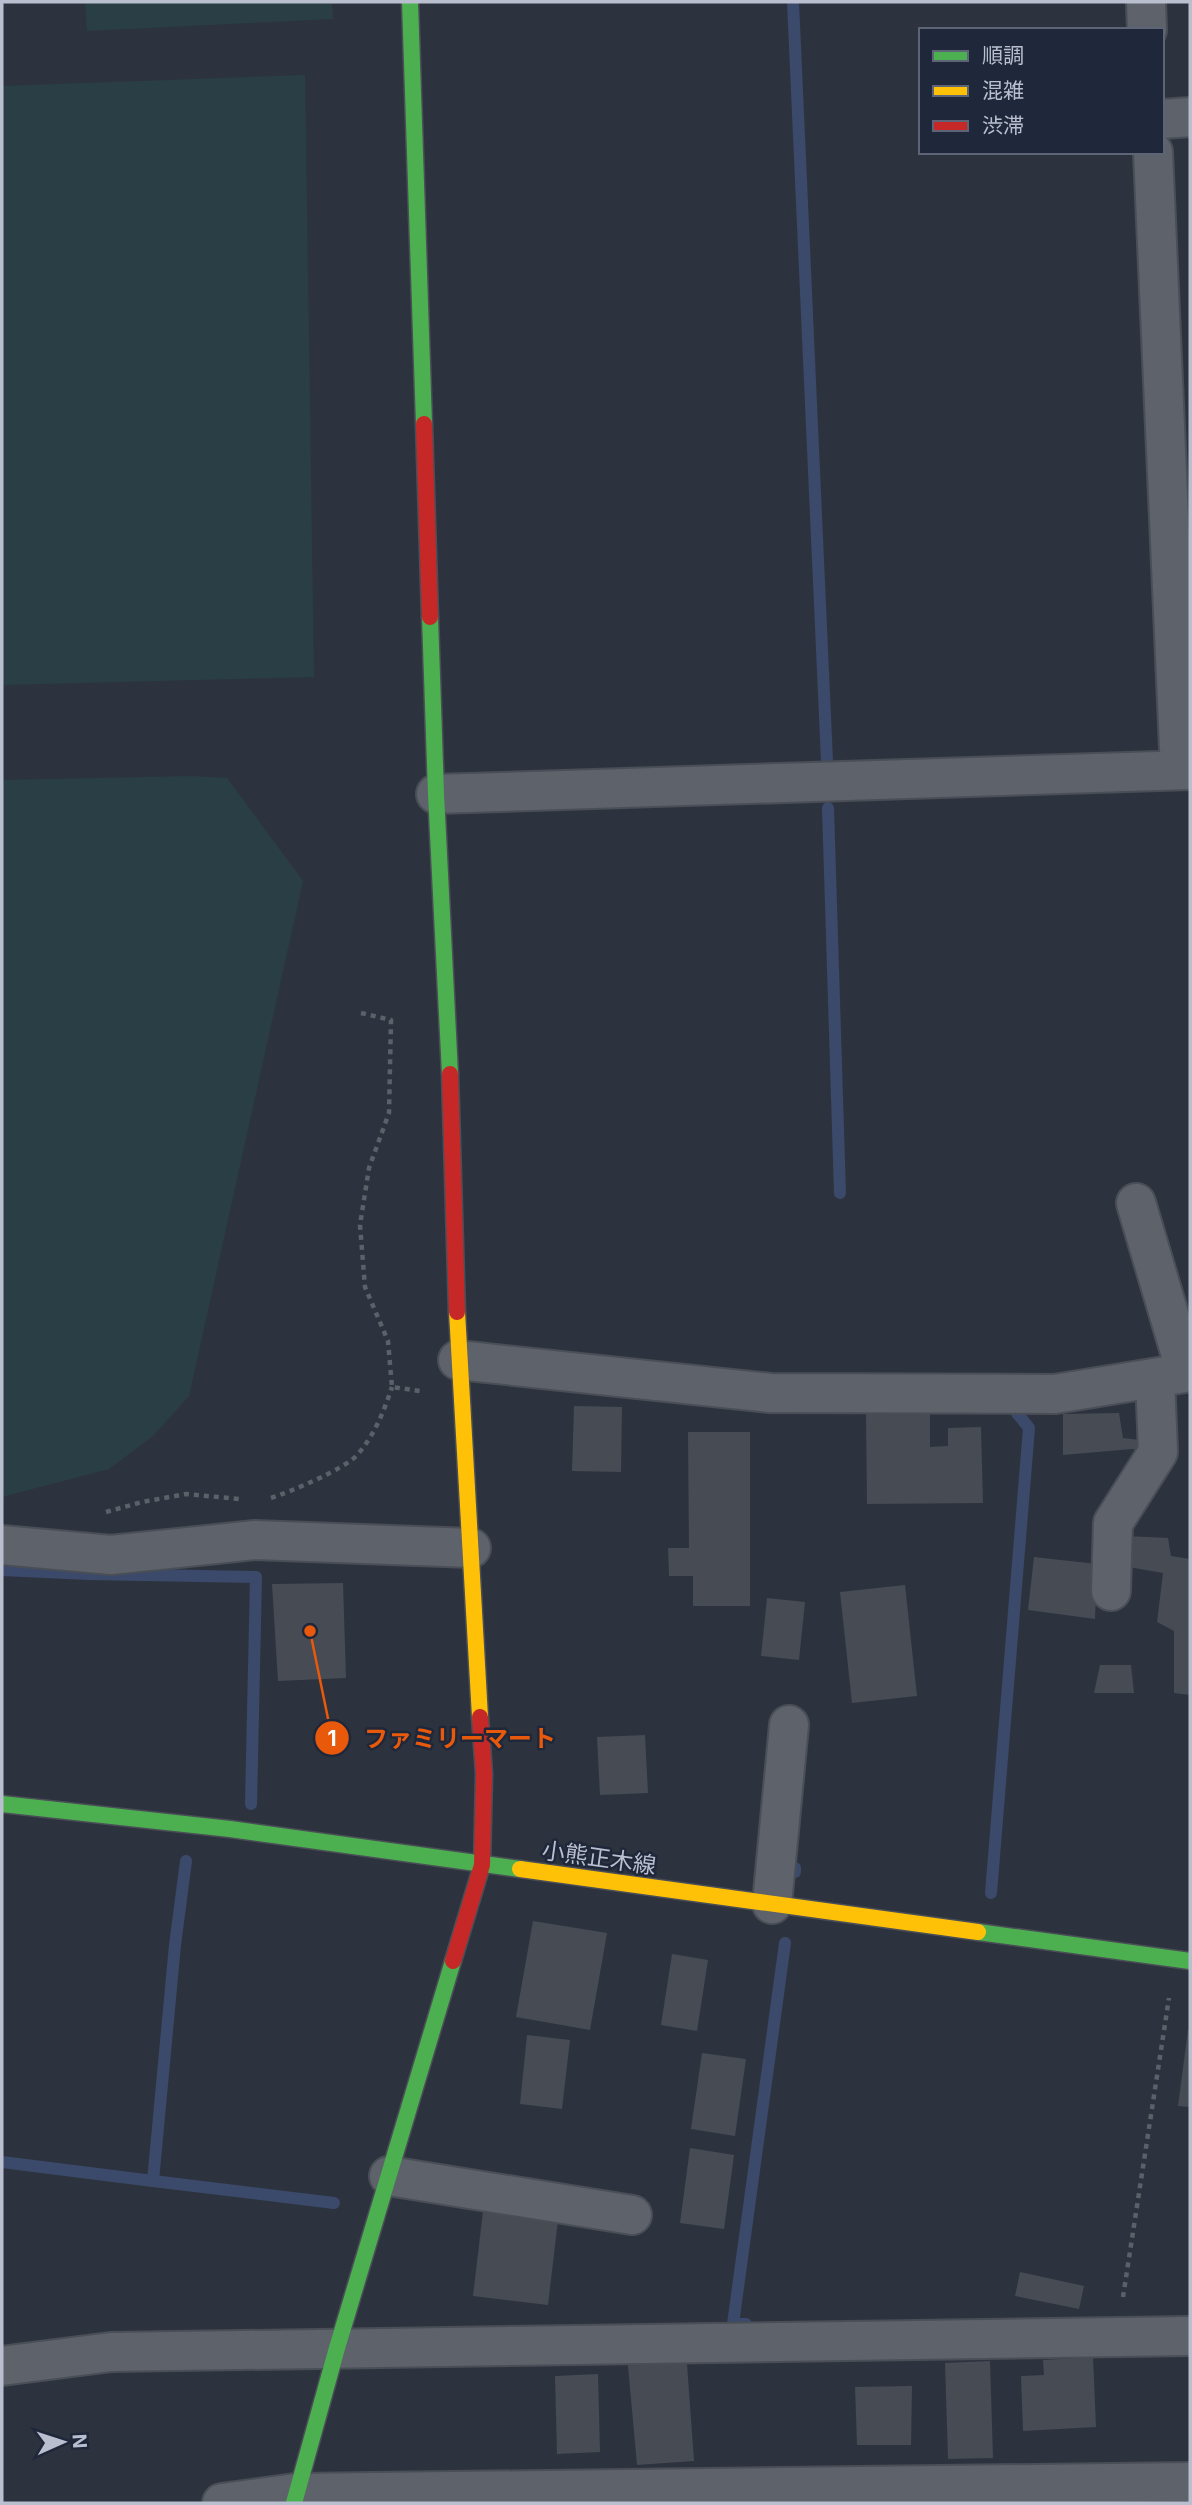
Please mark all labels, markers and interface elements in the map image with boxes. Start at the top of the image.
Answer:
legend [919,28,1164,154]
text: 順調 [982,43,1024,68]
text: 混雑 [982,78,1024,103]
text: 渋滞 [982,113,1024,138]
callout: ファミリーマート [315,1716,570,1761]
text: ファミリーマート [364,1724,556,1753]
text: 1 [327,1726,337,1751]
street label: 小熊正木線 [540,1836,658,1880]
north arrow [28,2407,98,2477]
text: N [68,2433,91,2449]

